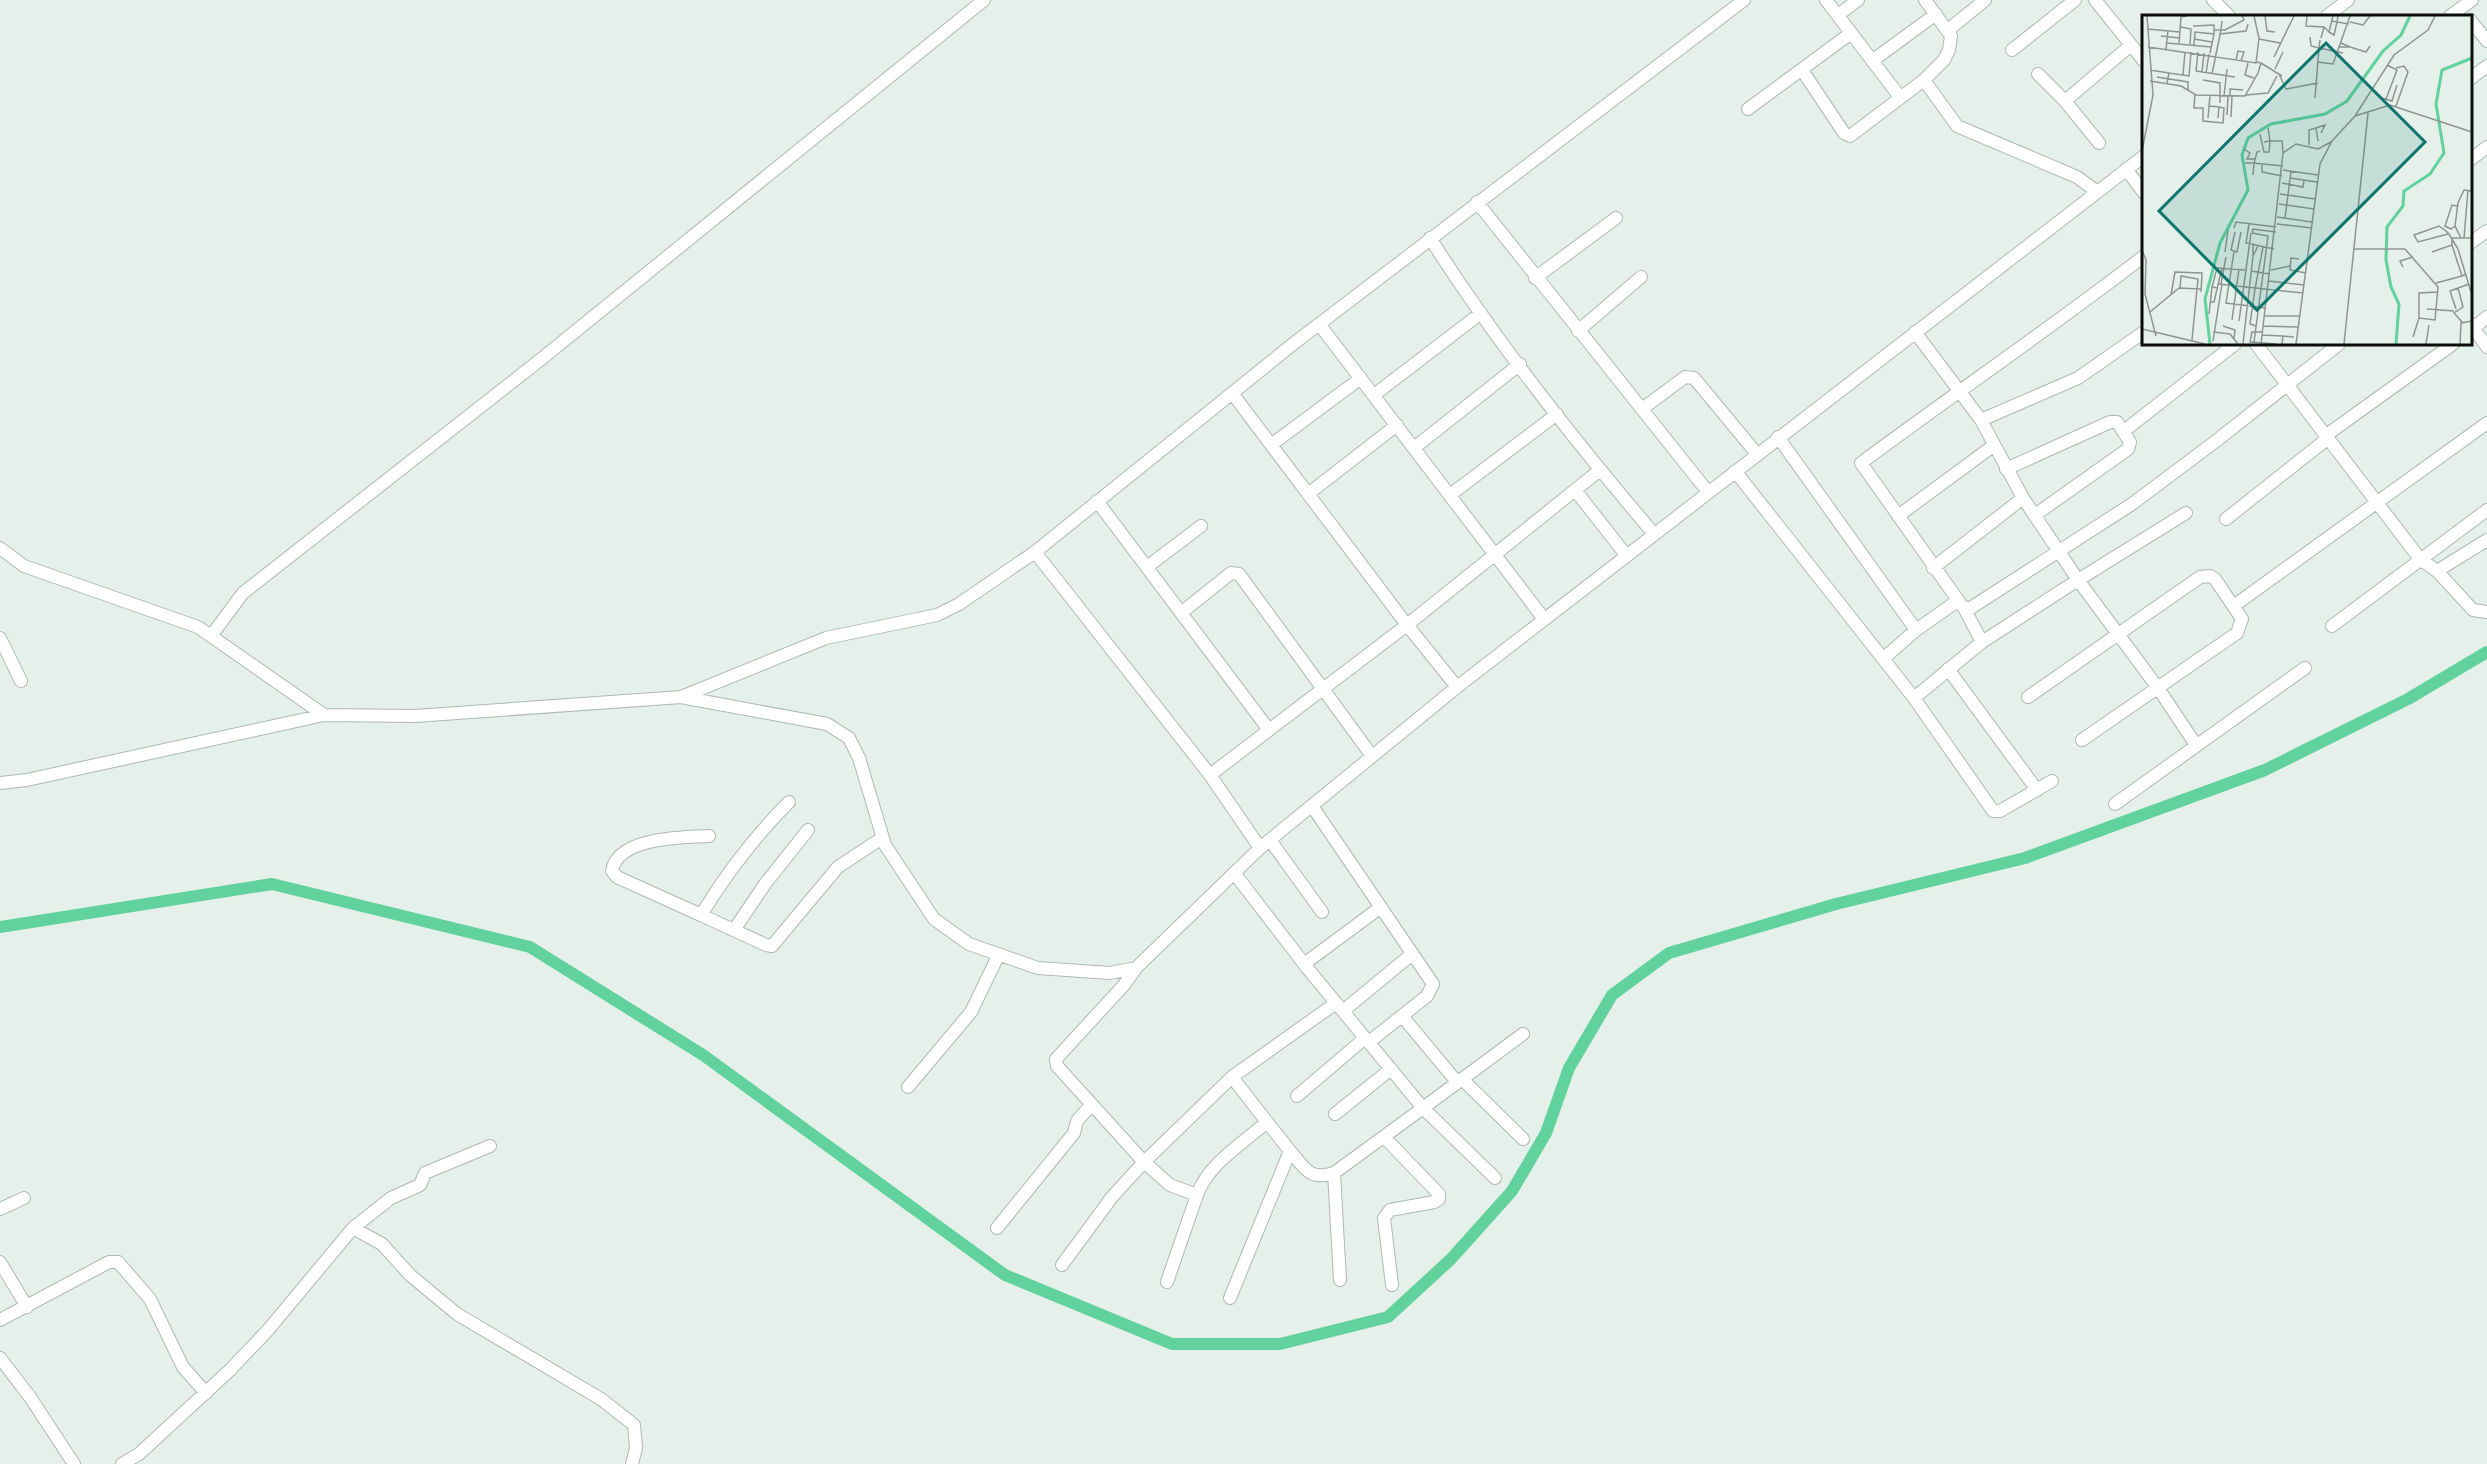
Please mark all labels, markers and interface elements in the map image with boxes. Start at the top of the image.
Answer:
inset map [2142,15,2472,345]

